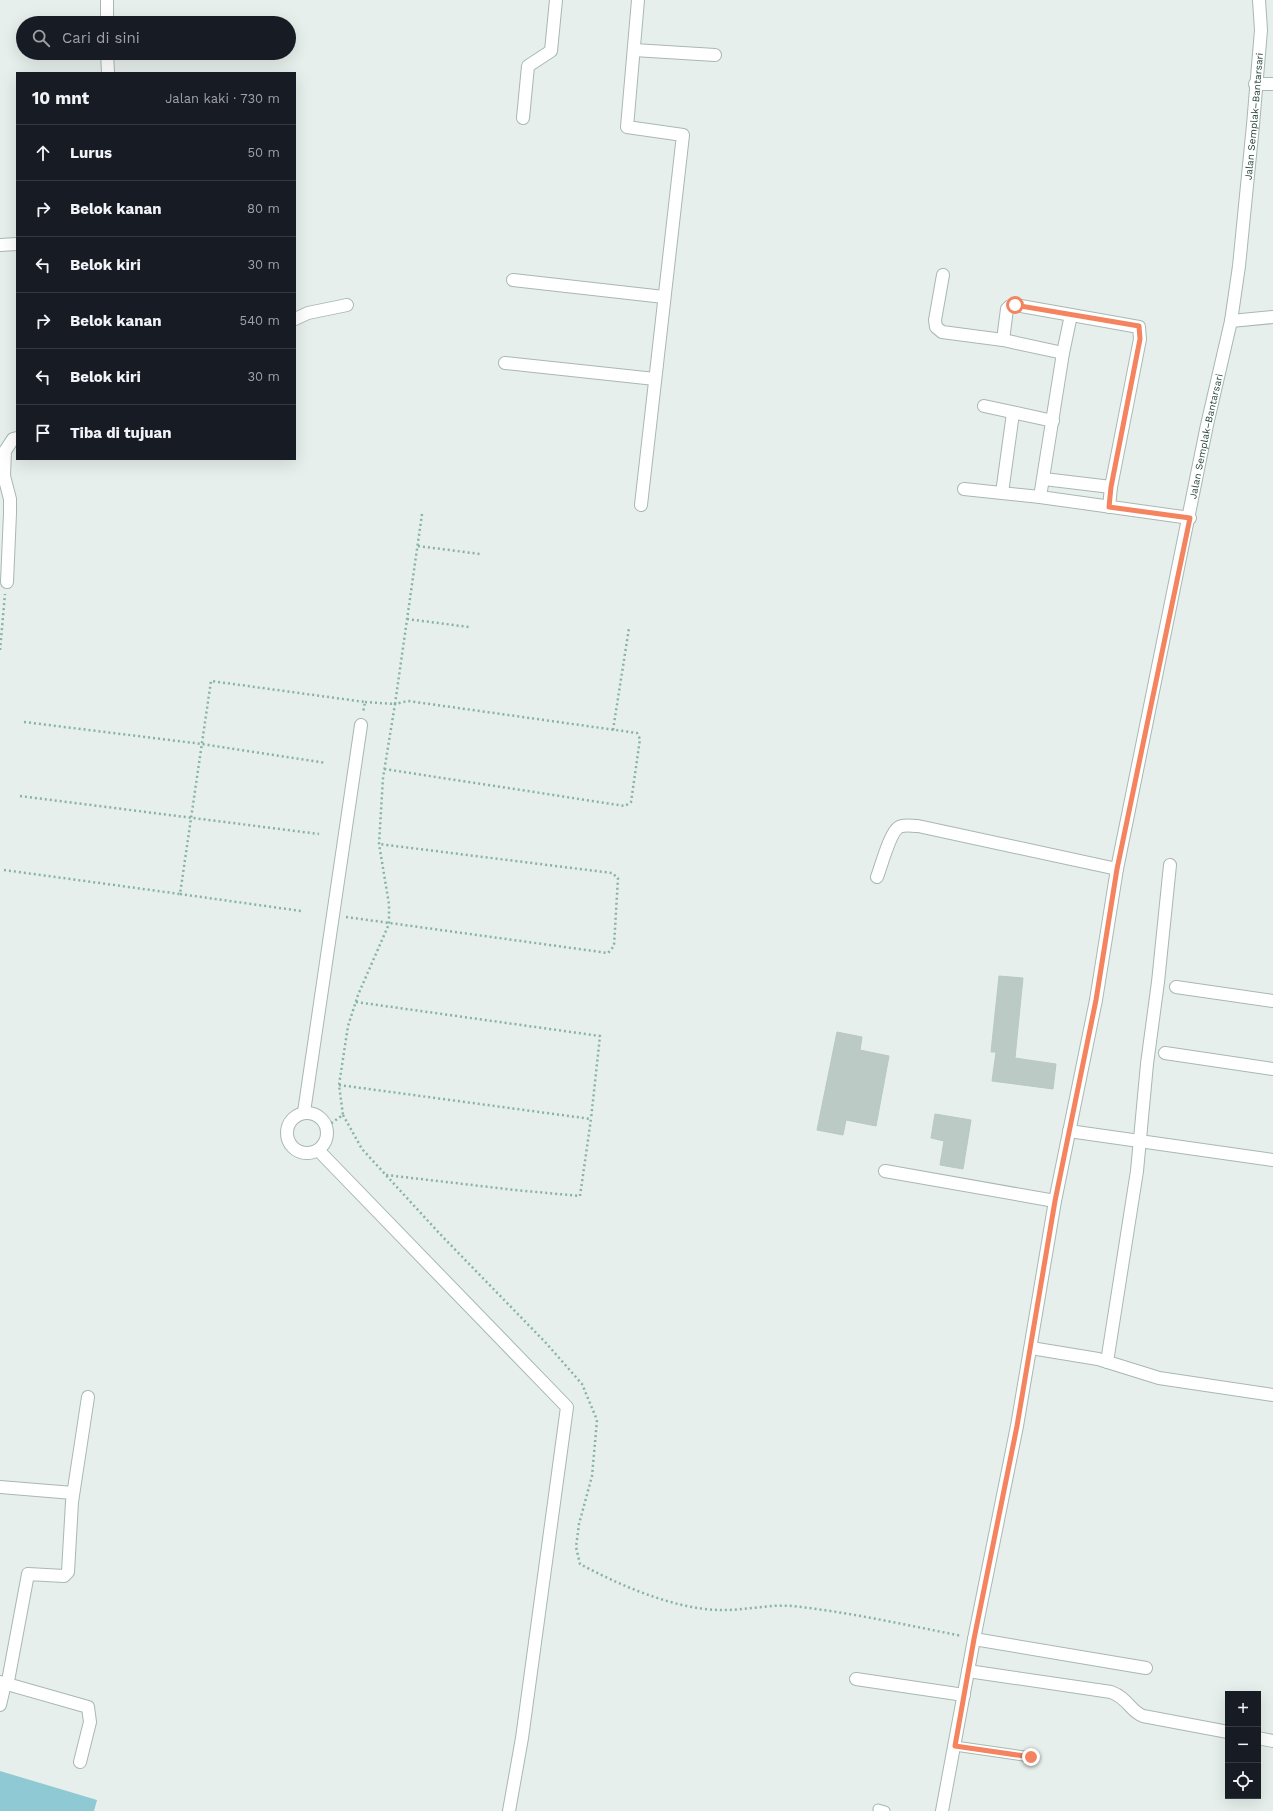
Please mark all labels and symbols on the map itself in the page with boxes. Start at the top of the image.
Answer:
street label: Jalan Semplak–Bantarsari [1243,52,1265,181]
route start [1006,296,1024,314]
street label: Jalan Semplak–Bantarsari [1187,373,1225,500]
route end [1022,1748,1040,1766]

